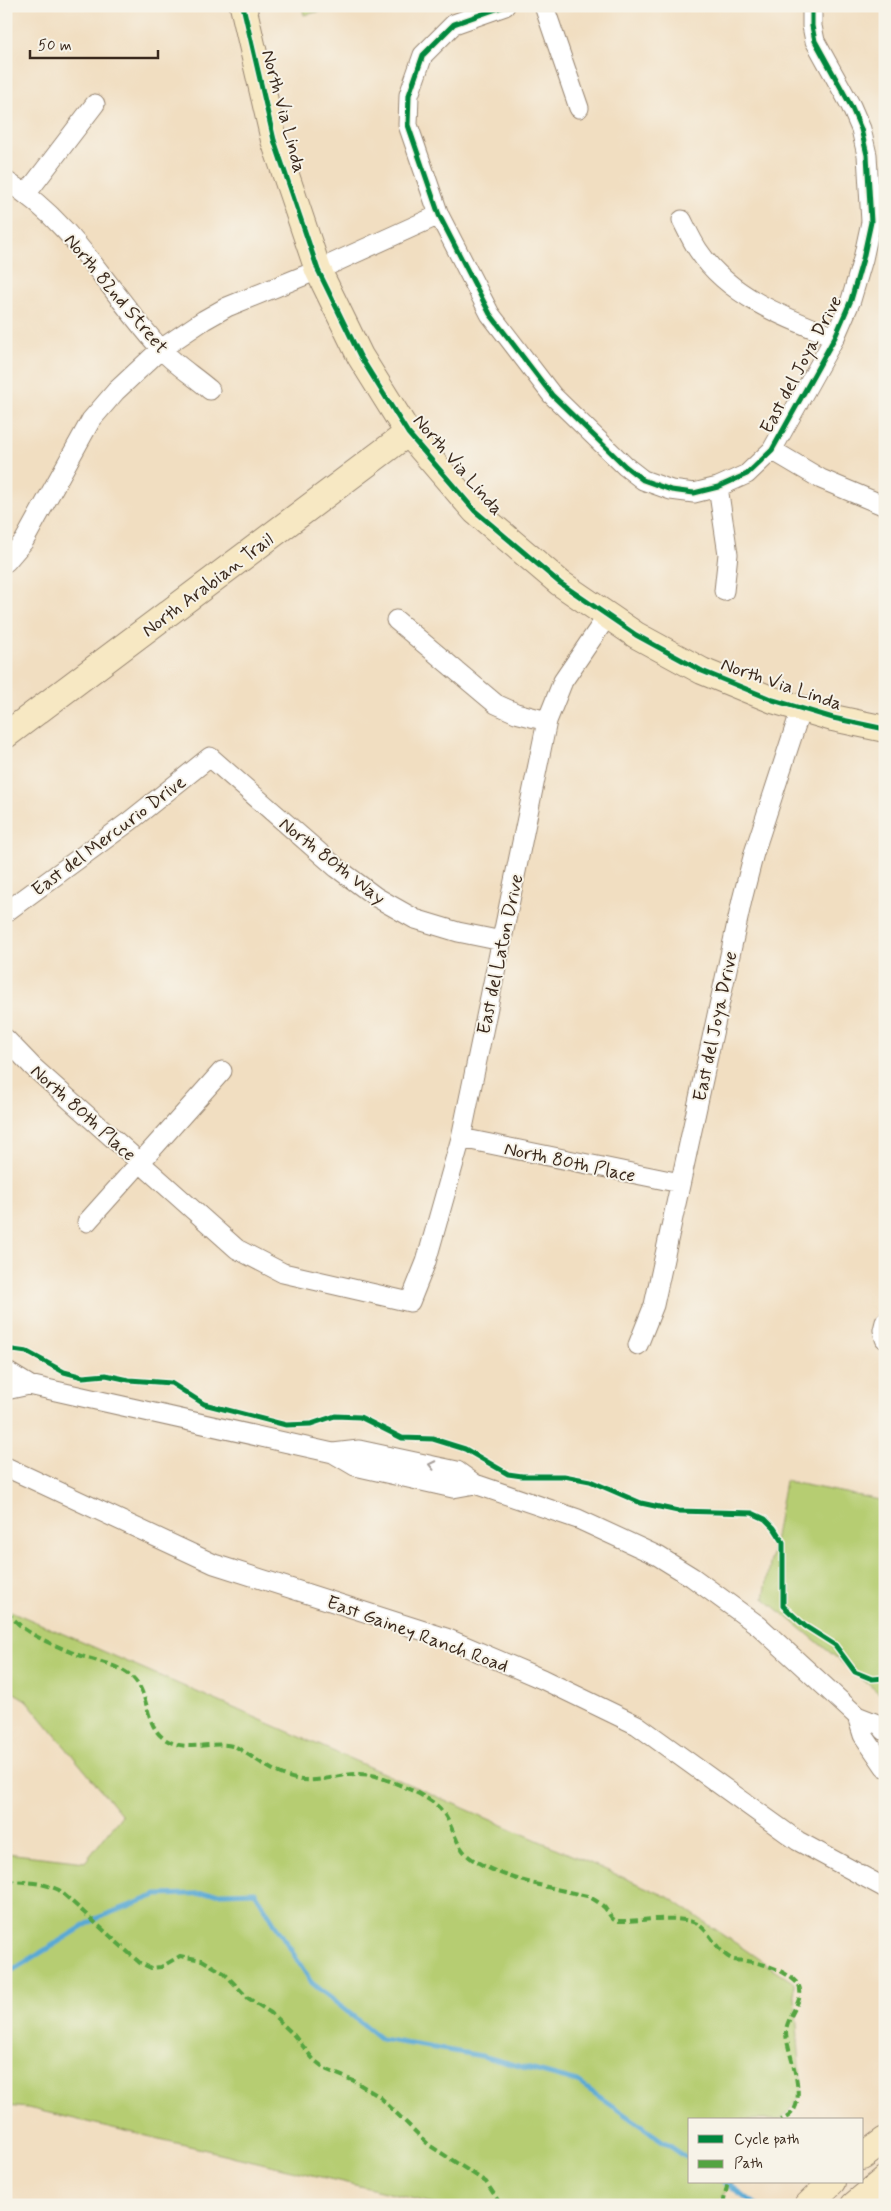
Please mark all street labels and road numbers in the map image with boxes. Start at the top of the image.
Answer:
street label: North Via Linda [255,47,312,176]
street label: North 82nd Street [58,229,174,359]
street label: East del Joya Drive [754,291,849,439]
street label: North Via Linda [407,409,509,521]
street label: North Arabian Trail [137,527,279,643]
street label: North Via Linda [718,652,845,717]
street label: East del Mercurio Drive [27,770,191,902]
street label: North 80th Way [274,812,390,911]
street label: East del Laton Drive [471,872,530,1037]
street label: East del Joya Drive [687,949,745,1104]
street label: North 80th Place [25,1059,141,1167]
street label: North 80th Place [502,1136,638,1189]
street label: East Gainey Ranch Road [323,1590,512,1679]

